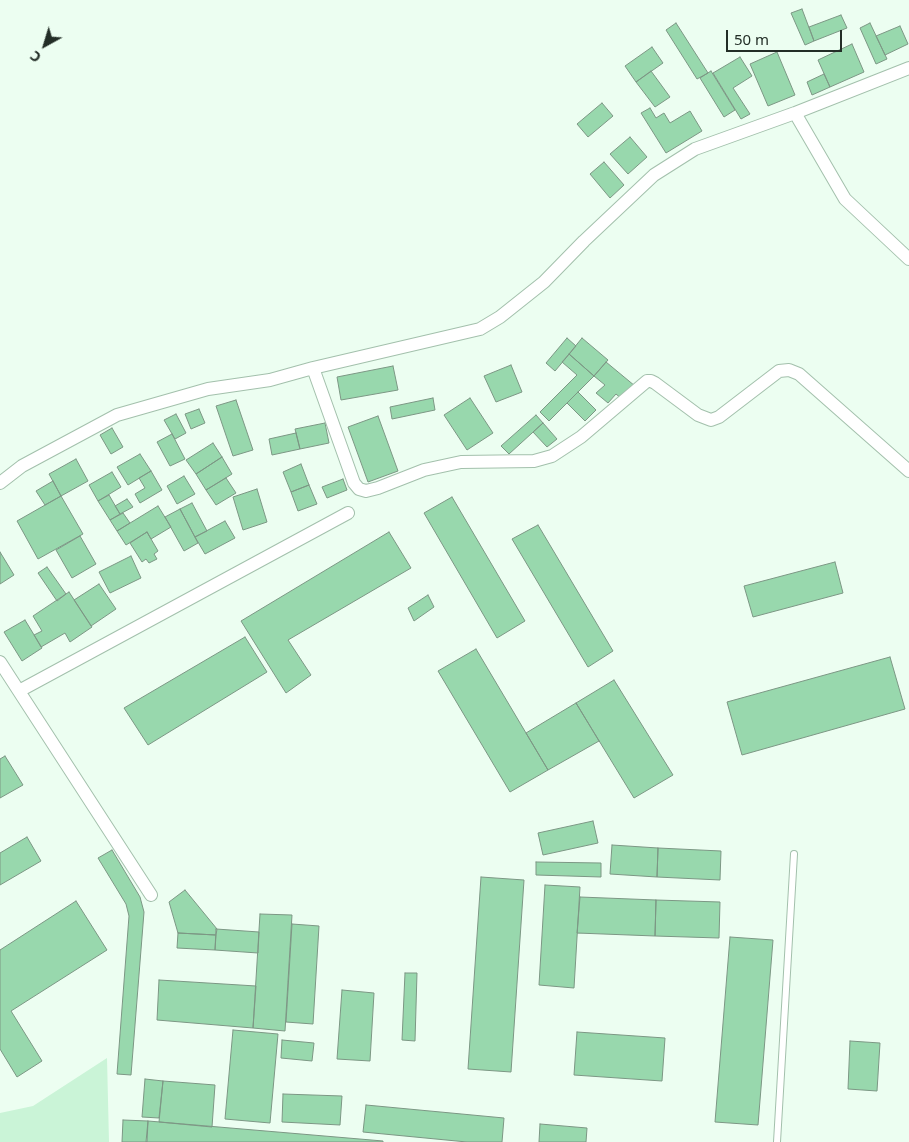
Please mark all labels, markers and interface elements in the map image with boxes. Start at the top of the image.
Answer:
north arrow [20,20,70,70]
scale bar [729,20,845,52]
text: 50 m [734,29,769,49]
text: С [26,47,45,67]

